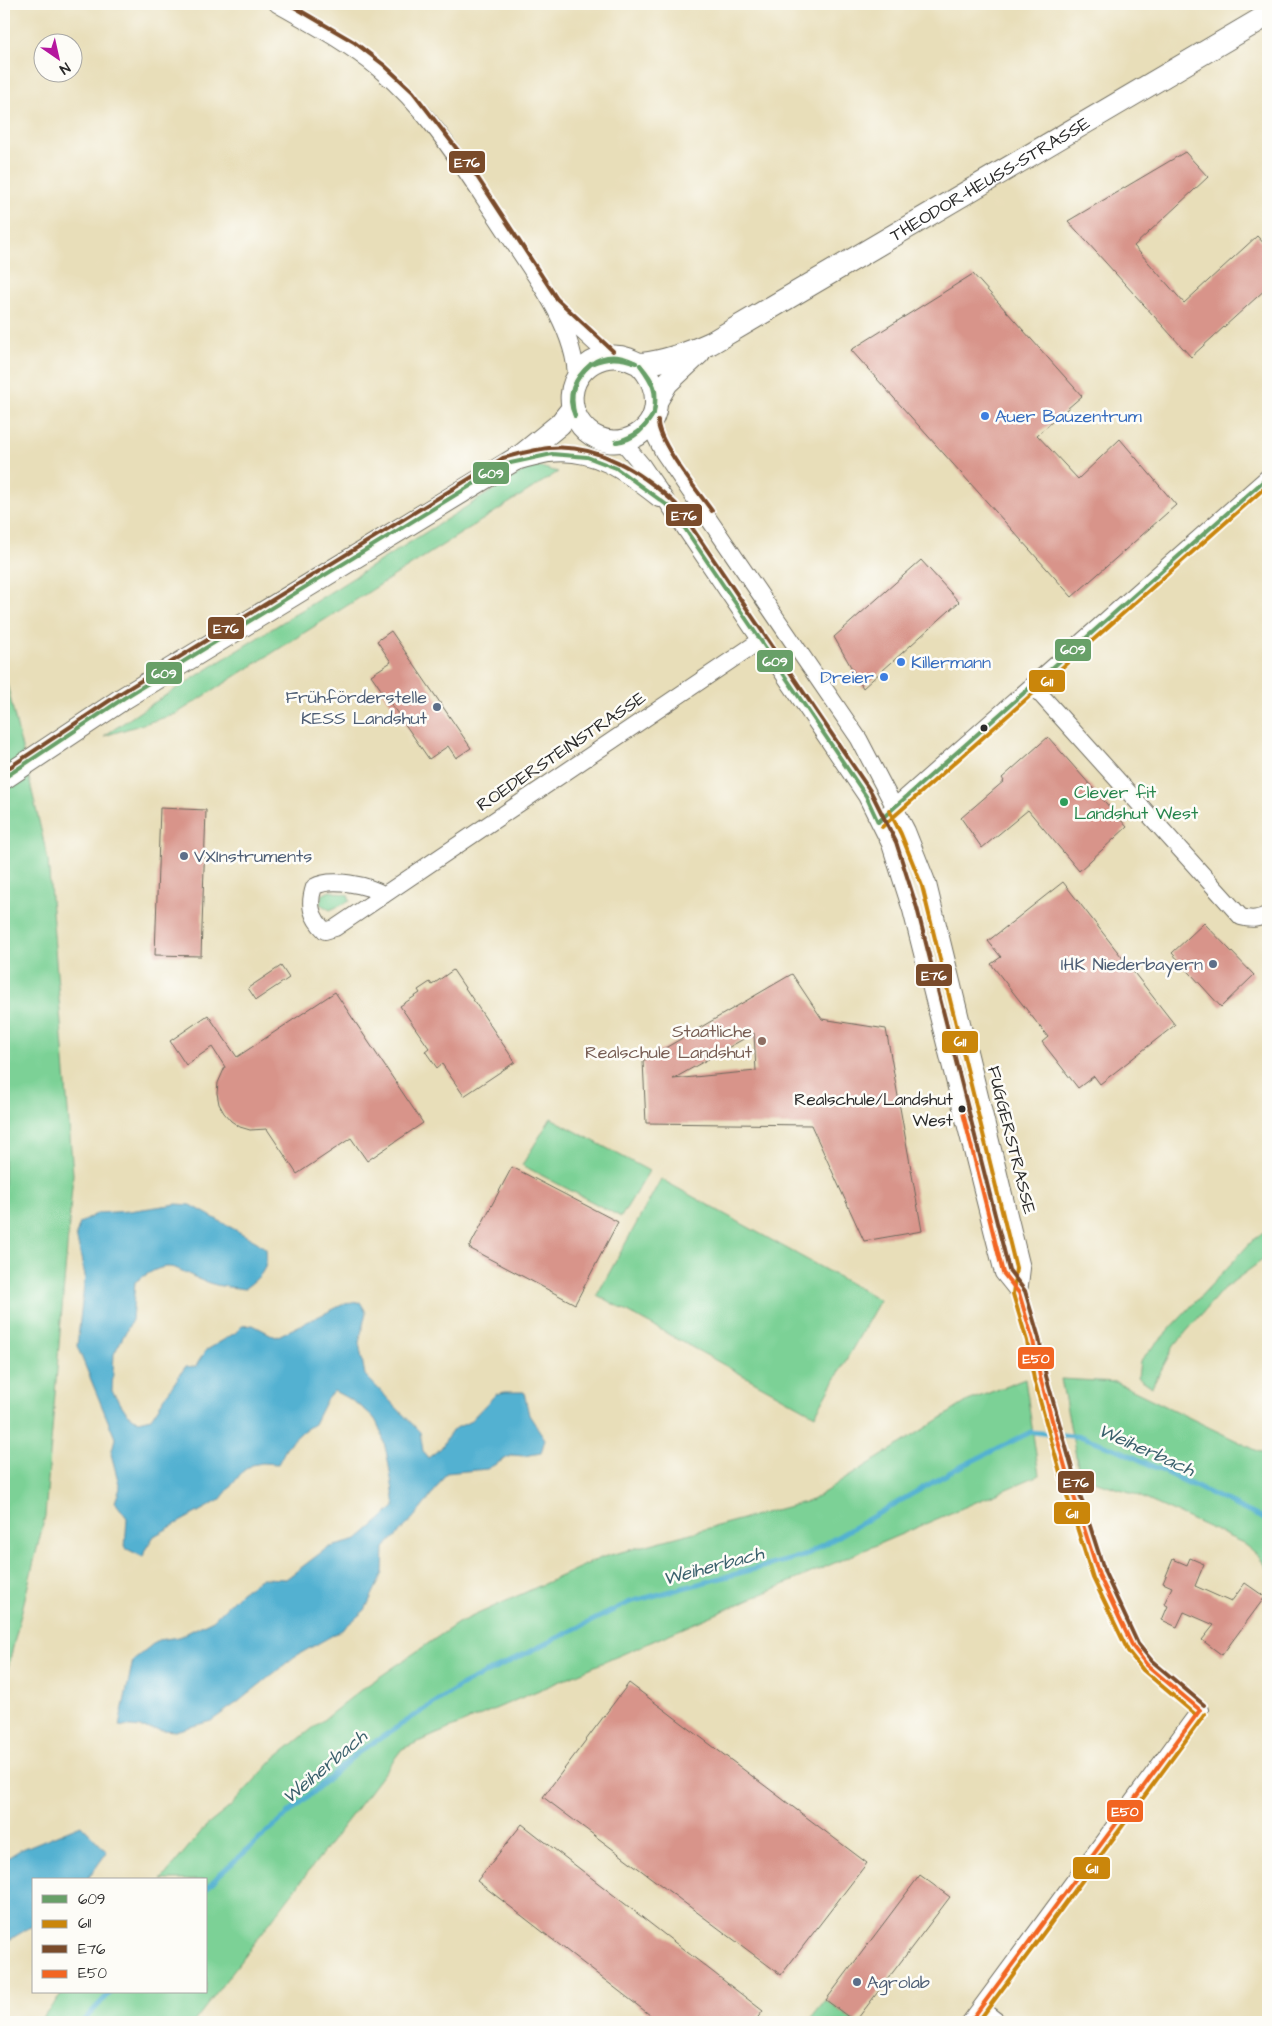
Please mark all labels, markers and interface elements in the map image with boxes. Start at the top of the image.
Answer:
north arrow [32,32,82,82]
text: N [55,57,74,79]
street label: THEODOR-HEUSS-STRASSE [885,110,1095,248]
line badge: E76 [448,150,486,174]
text: E76 [454,153,480,173]
place label: Auer Bauzentrum [995,404,1142,429]
marker: Auer Bauzentrum [979,410,991,422]
line badge: 609 [472,461,510,485]
text: 609 [478,464,504,484]
line badge: E76 [665,503,703,527]
text: E76 [671,506,697,526]
line badge: E76 [207,616,245,640]
text: E76 [213,619,239,639]
line badge: 609 [1054,638,1092,662]
text: 609 [1060,640,1086,660]
line badge: 609 [756,649,794,673]
place label: Killermann [911,650,991,675]
text: 609 [762,652,788,672]
marker: Killermann [895,656,907,668]
line badge: 609 [145,661,183,685]
text: 609 [151,664,177,684]
place label: Dreier [820,665,874,690]
line badge: 611 [1028,669,1066,693]
marker: Dreier [878,671,890,683]
text: 611 [1041,672,1053,692]
place label: Frühförderstelle KESS Landshut [285,685,428,731]
street label: ROEDERSTEINSTRASSE [472,685,651,817]
marker: Frühförderstelle KESS Landshut [431,701,443,713]
unlabelled marker [979,723,989,733]
place label: Clever fit Landshut West [1074,780,1199,826]
marker: Clever fit Landshut West [1058,796,1070,808]
place label: VXInstruments [194,844,312,869]
marker: VXInstruments [178,850,190,862]
place label: IHK Niederbayern [1061,952,1203,978]
marker: IHK Niederbayern [1207,958,1219,970]
line badge: E76 [915,963,953,987]
text: E76 [921,966,947,986]
place label: Staatliche Realschule Landshut [585,1019,753,1065]
line badge: 611 [941,1030,979,1054]
text: 611 [954,1032,966,1052]
marker: Staatliche Realschule Landshut [756,1035,768,1047]
street label: FUGGERSTRASSE [981,1063,1042,1217]
place label: Realschule/Landshut West [794,1088,953,1133]
marker: Realschule/Landshut West [957,1104,967,1114]
line badge: E50 [1017,1346,1055,1370]
text: E50 [1022,1349,1050,1369]
water label: Weiherbach [1094,1417,1200,1484]
line badge: E76 [1057,1470,1095,1494]
text: E76 [1063,1473,1089,1493]
line badge: 611 [1053,1501,1091,1525]
text: 611 [1066,1504,1078,1524]
water label: Weiherbach [660,1540,768,1593]
water label: Weiherbach [277,1723,374,1811]
line badge: E50 [1106,1799,1144,1823]
text: E50 [1111,1802,1139,1822]
line badge: 611 [1072,1856,1111,1880]
text: 611 [1086,1859,1098,1879]
legend [32,1878,208,1994]
text: 609 [78,1889,105,1910]
text: 611 [78,1913,91,1934]
text: E76 [78,1939,106,1960]
text: E50 [78,1963,107,1984]
place label: Agrolab [867,1970,930,1996]
marker: Agrolab [851,1976,863,1988]

